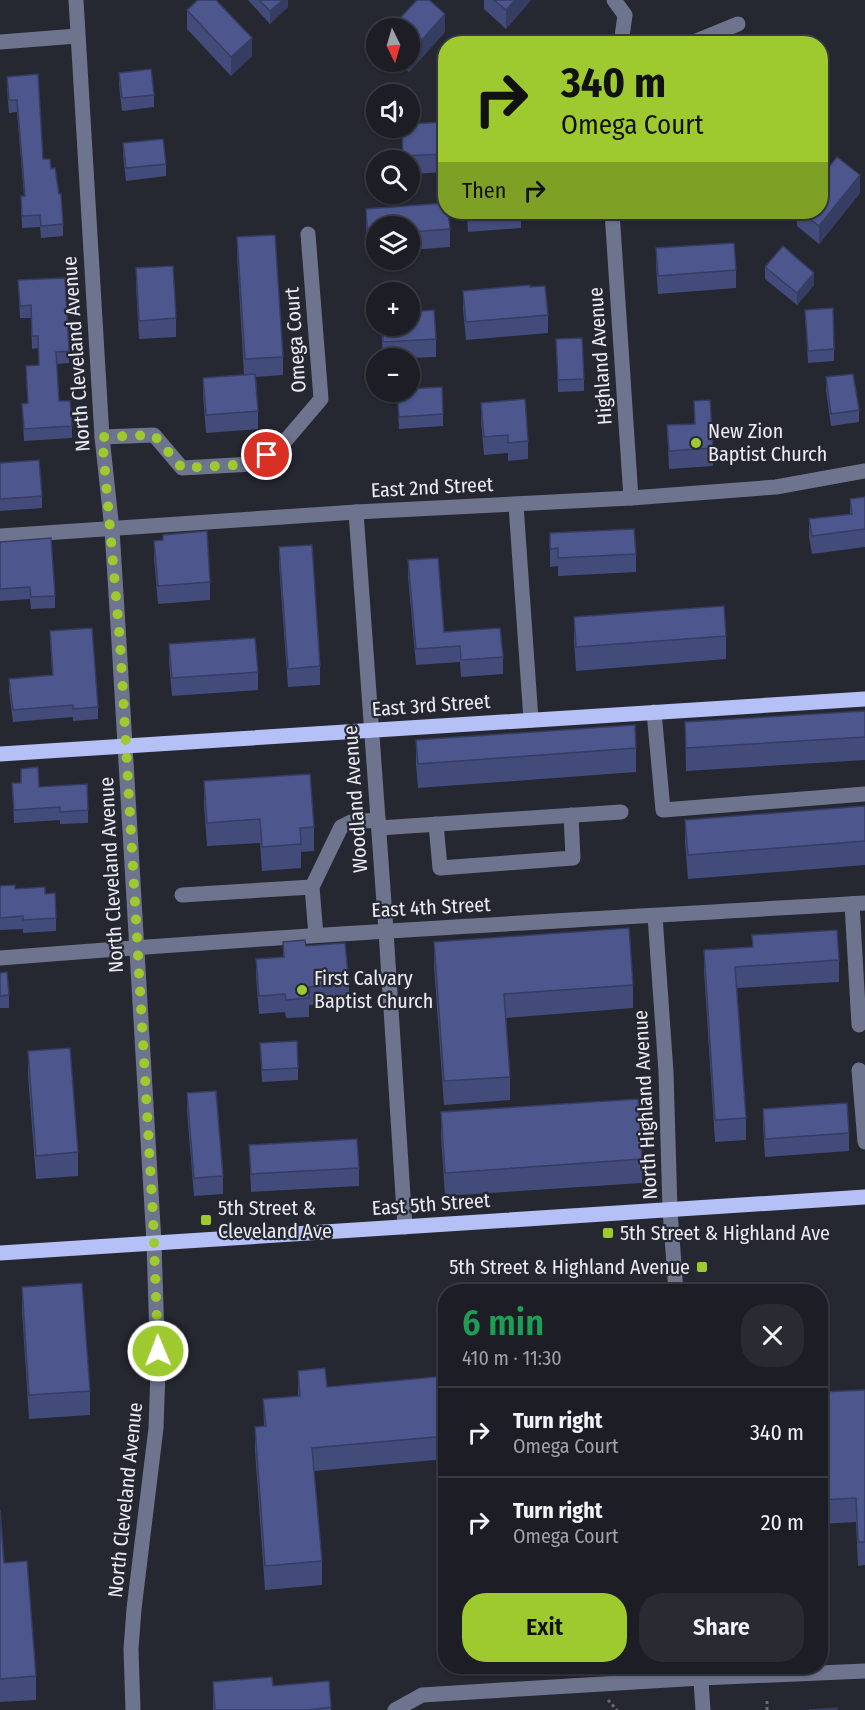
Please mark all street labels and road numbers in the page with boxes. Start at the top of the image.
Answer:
street label: North Cleveland Avenue [57,255,95,453]
street label: Omega Court [279,286,311,394]
street label: Highland Avenue [583,286,617,426]
street label: East 2nd Street [370,472,494,502]
street label: East 3rd Street [371,689,491,721]
street label: Woodland Avenue [338,725,372,873]
street label: North Cleveland Avenue [94,776,128,974]
street label: East 4th Street [371,892,492,922]
street label: North Highland Avenue [628,1010,662,1200]
street label: East 5th Street [371,1188,491,1220]
street label: North Cleveland Avenue [103,1401,147,1599]

